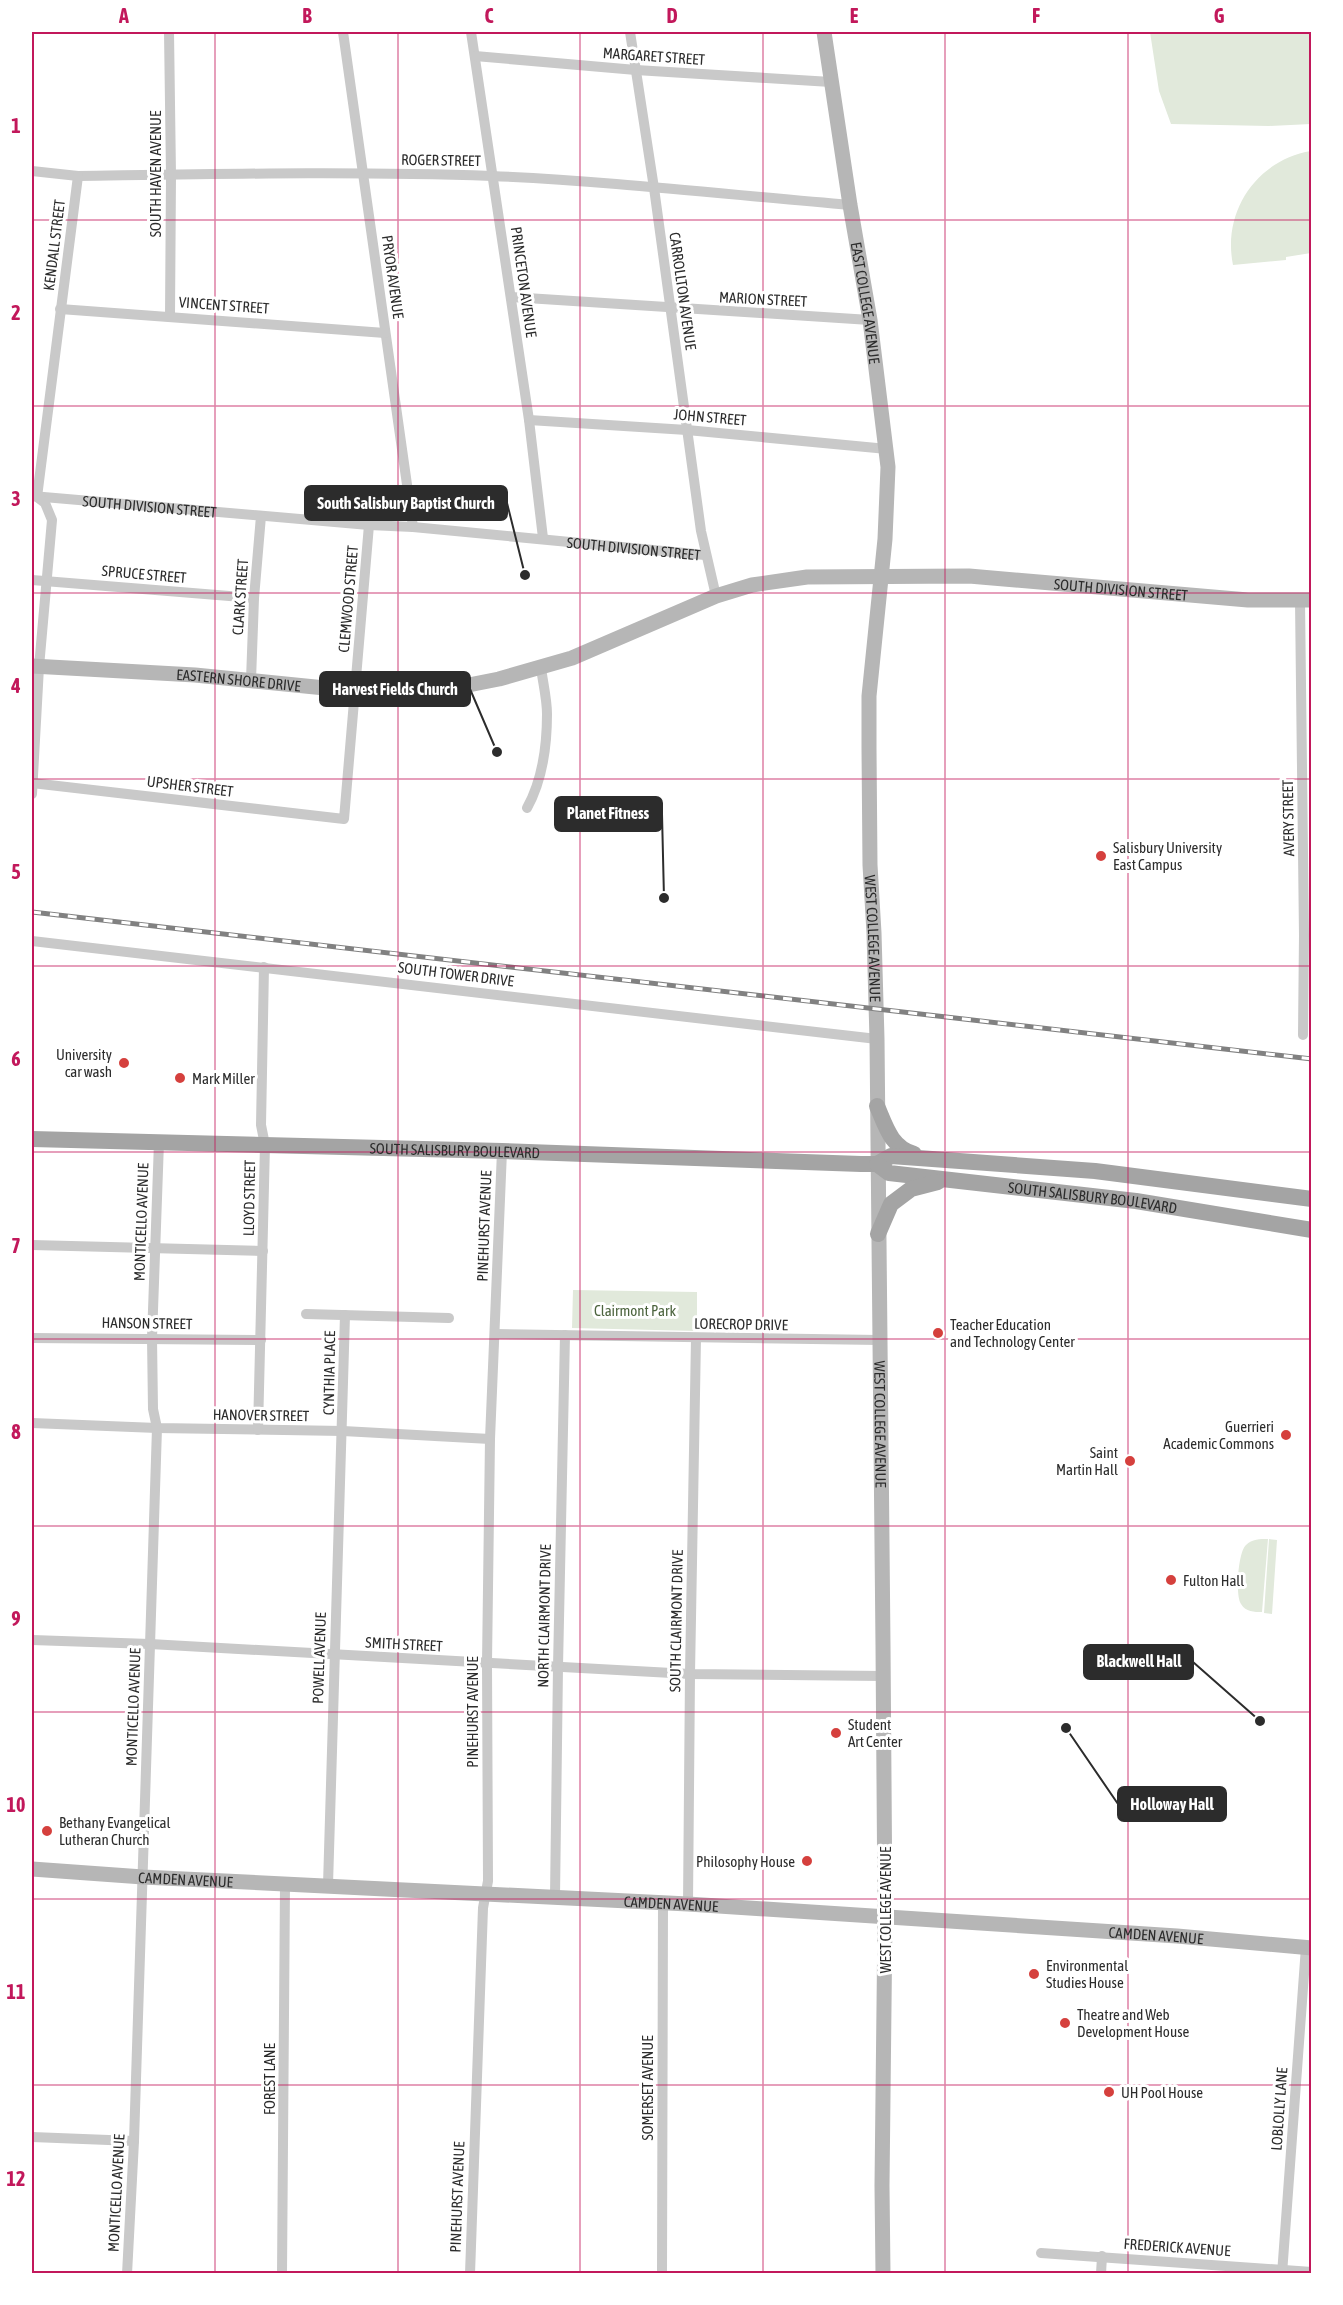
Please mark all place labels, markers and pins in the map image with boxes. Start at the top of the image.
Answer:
callout: South Salisbury Baptist Church [305,486,507,520]
callout: Harvest Fields Church [320,672,470,706]
callout: Planet Fitness [555,797,662,831]
place label: Salisbury University East Campus [1113,839,1222,873]
marker: Salisbury University East Campus [1094,849,1108,863]
place label: University car wash [56,1046,112,1080]
marker: University car wash [117,1056,131,1070]
place label: Mark Miller [192,1070,255,1087]
marker: Mark Miller [173,1071,187,1085]
place label: Teacher Education and Technology Center [950,1316,1075,1350]
marker: Teacher Education and Technology Center [931,1326,945,1340]
place label: Guerrieri Academic Commons [1163,1418,1274,1452]
marker: Guerrieri Academic Commons [1279,1428,1293,1442]
place label: Saint Martin Hall [1056,1444,1118,1478]
marker: Saint Martin Hall [1123,1454,1137,1468]
place label: Fulton Hall [1183,1572,1244,1589]
marker: Fulton Hall [1164,1573,1178,1587]
callout: Blackwell Hall [1084,1645,1193,1679]
place label: Student Art Center [848,1716,903,1750]
marker: Student Art Center [829,1726,843,1740]
callout: Holloway Hall [1118,1787,1226,1821]
place label: Bethany Evangelical Lutheran Church [59,1814,171,1848]
marker: Bethany Evangelical Lutheran Church [40,1824,54,1838]
place label: Philosophy House [696,1853,795,1870]
marker: Philosophy House [800,1854,814,1868]
place label: Environmental Studies House [1046,1957,1128,1991]
marker: Environmental Studies House [1027,1967,1041,1981]
place label: Theatre and Web Development House [1077,2006,1189,2040]
marker: Theatre and Web Development House [1058,2016,1072,2030]
place label: UH Pool House [1121,2084,1203,2101]
marker: UH Pool House [1102,2085,1116,2099]

